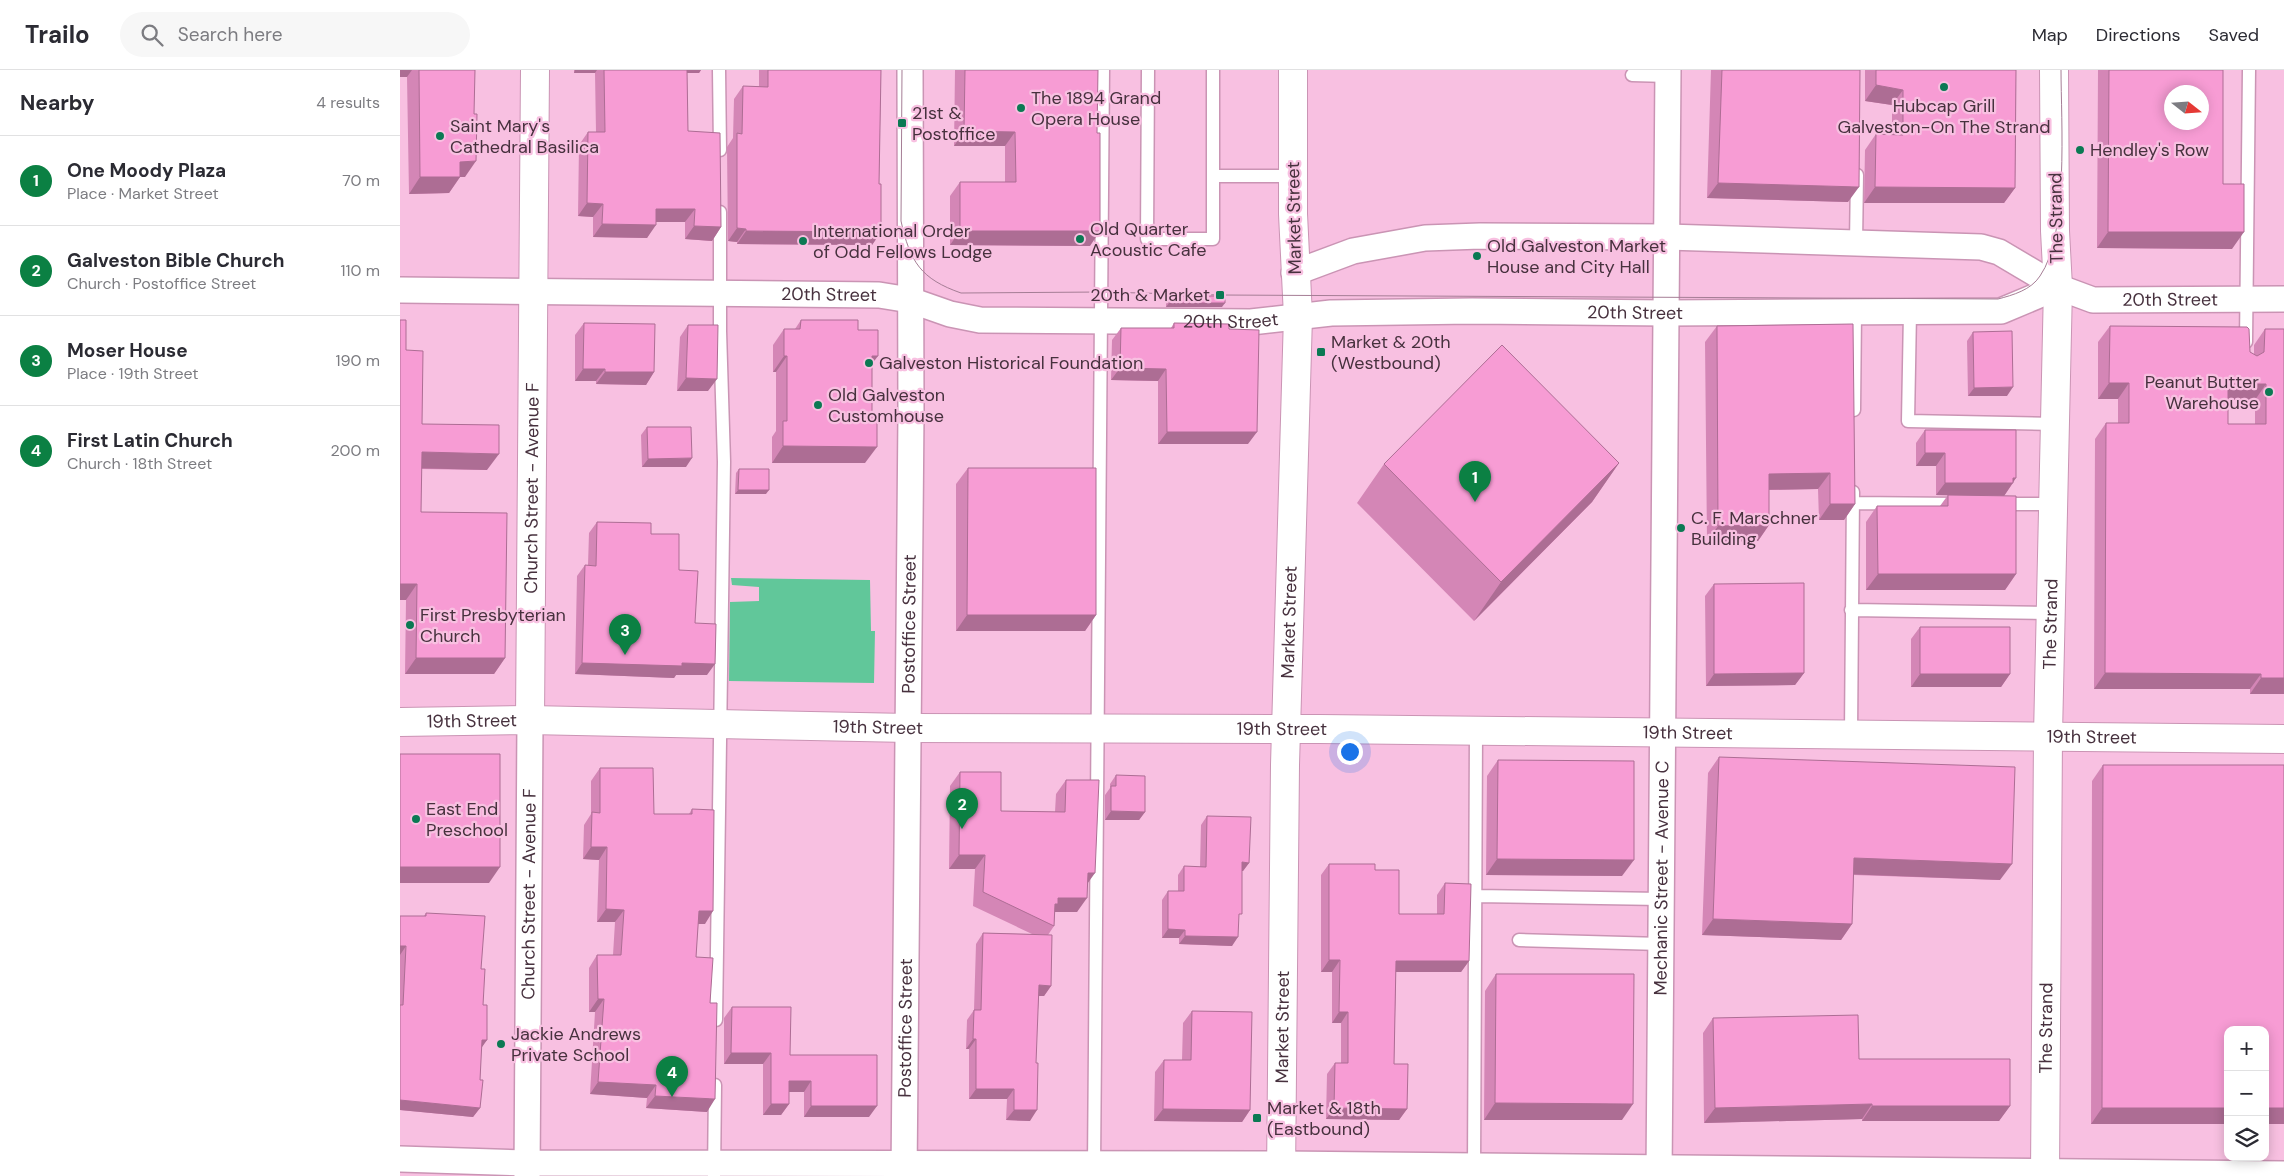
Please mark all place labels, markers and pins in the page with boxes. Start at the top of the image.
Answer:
marker: Hubcap Grill Galveston-On The Strand [1938,81,1950,93]
place label: The 1894 Grand Opera House [1031,86,1161,131]
place label: Hubcap Grill Galveston-On The Strand [1838,94,2050,139]
place label: 21st & Postoffice [912,101,995,146]
marker: The 1894 Grand Opera House [1015,102,1027,114]
place label: Saint Mary's Cathedral Basilica [450,114,599,159]
marker: 21st & Postoffice [896,117,908,129]
marker: Saint Mary's Cathedral Basilica [434,130,446,142]
place label: Hendley's Row [2090,138,2209,162]
marker: Hendley's Row [2074,144,2086,156]
place label: Old Quarter Acoustic Cafe [1090,217,1207,262]
place label: International Order of Odd Fellows Lodge [813,219,992,264]
marker: Old Quarter Acoustic Cafe [1074,233,1086,245]
place label: Old Galveston Market House and City Hall [1487,234,1666,279]
marker: International Order of Odd Fellows Lodge [797,235,809,247]
marker: Old Galveston Market House and City Hall [1471,250,1483,262]
place label: 20th & Market [1090,283,1210,307]
marker: 20th & Market [1214,289,1226,301]
place label: Market & 20th (Westbound) [1331,330,1451,375]
marker: Market & 20th (Westbound) [1315,346,1327,358]
place label: Galveston Historical Foundation [879,351,1143,375]
marker: Galveston Historical Foundation [863,357,875,369]
place label: Peanut Butter Warehouse [2145,370,2259,415]
place label: Old Galveston Customhouse [828,383,945,428]
marker: Peanut Butter Warehouse [2263,386,2275,398]
marker: Old Galveston Customhouse [812,399,824,411]
pin: 1 [1459,461,1491,502]
place label: C. F. Marschner Building [1691,506,1818,551]
marker: C. F. Marschner Building [1675,522,1687,534]
place label: First Presbyterian Church [420,603,566,648]
pin: 3 [609,614,641,655]
marker: First Presbyterian Church [404,619,416,631]
pin: 2 [946,788,978,829]
place label: East End Preschool [426,797,508,842]
marker: East End Preschool [410,813,422,825]
place label: Jackie Andrews Private School [511,1022,641,1067]
marker: Jackie Andrews Private School [495,1038,507,1050]
pin: 4 [656,1056,688,1097]
place label: Market & 18th (Eastbound) [1267,1096,1381,1141]
marker: Market & 18th (Eastbound) [1251,1112,1263,1124]

